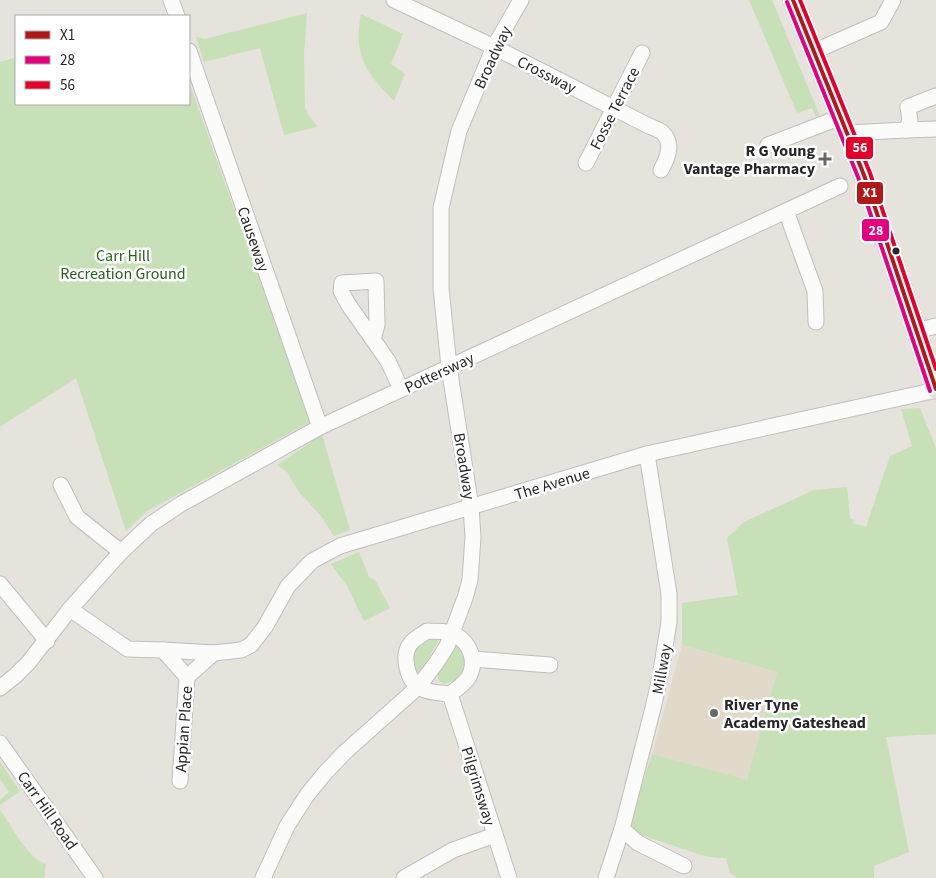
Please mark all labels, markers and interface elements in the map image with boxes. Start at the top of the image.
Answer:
legend [15,15,190,105]
street label: Broadway [469,22,517,92]
text: X1 [60,25,75,46]
text: 28 [60,50,75,71]
street label: Crossway [513,51,580,99]
street label: Fosse Terrace [585,63,645,154]
text: 56 [60,75,75,96]
line badge: 56 [845,136,874,160]
text: 56 [853,138,867,158]
place label: R G Young Vantage Pharmacy [683,140,816,180]
marker: R G Young Vantage Pharmacy [819,153,831,165]
line badge: X1 [856,181,884,205]
text: X1 [862,183,878,203]
street label: Causeway [232,204,275,275]
line badge: 28 [861,218,890,242]
text: 28 [869,221,883,241]
park label: Carr Hill Recreation Ground [60,245,186,285]
unlabelled marker [891,246,901,256]
street label: Pottersway [401,347,478,399]
street label: Broadway [448,431,480,502]
street label: The Avenue [512,462,593,506]
street label: Millway [647,642,677,696]
street label: Appian Place [170,685,198,773]
place label: River Tyne Academy Gateshead [723,694,866,734]
marker: River Tyne Academy Gateshead [708,707,720,719]
street label: Pilgrimsway [456,744,501,829]
street label: Carr Hill Road [12,767,82,854]

